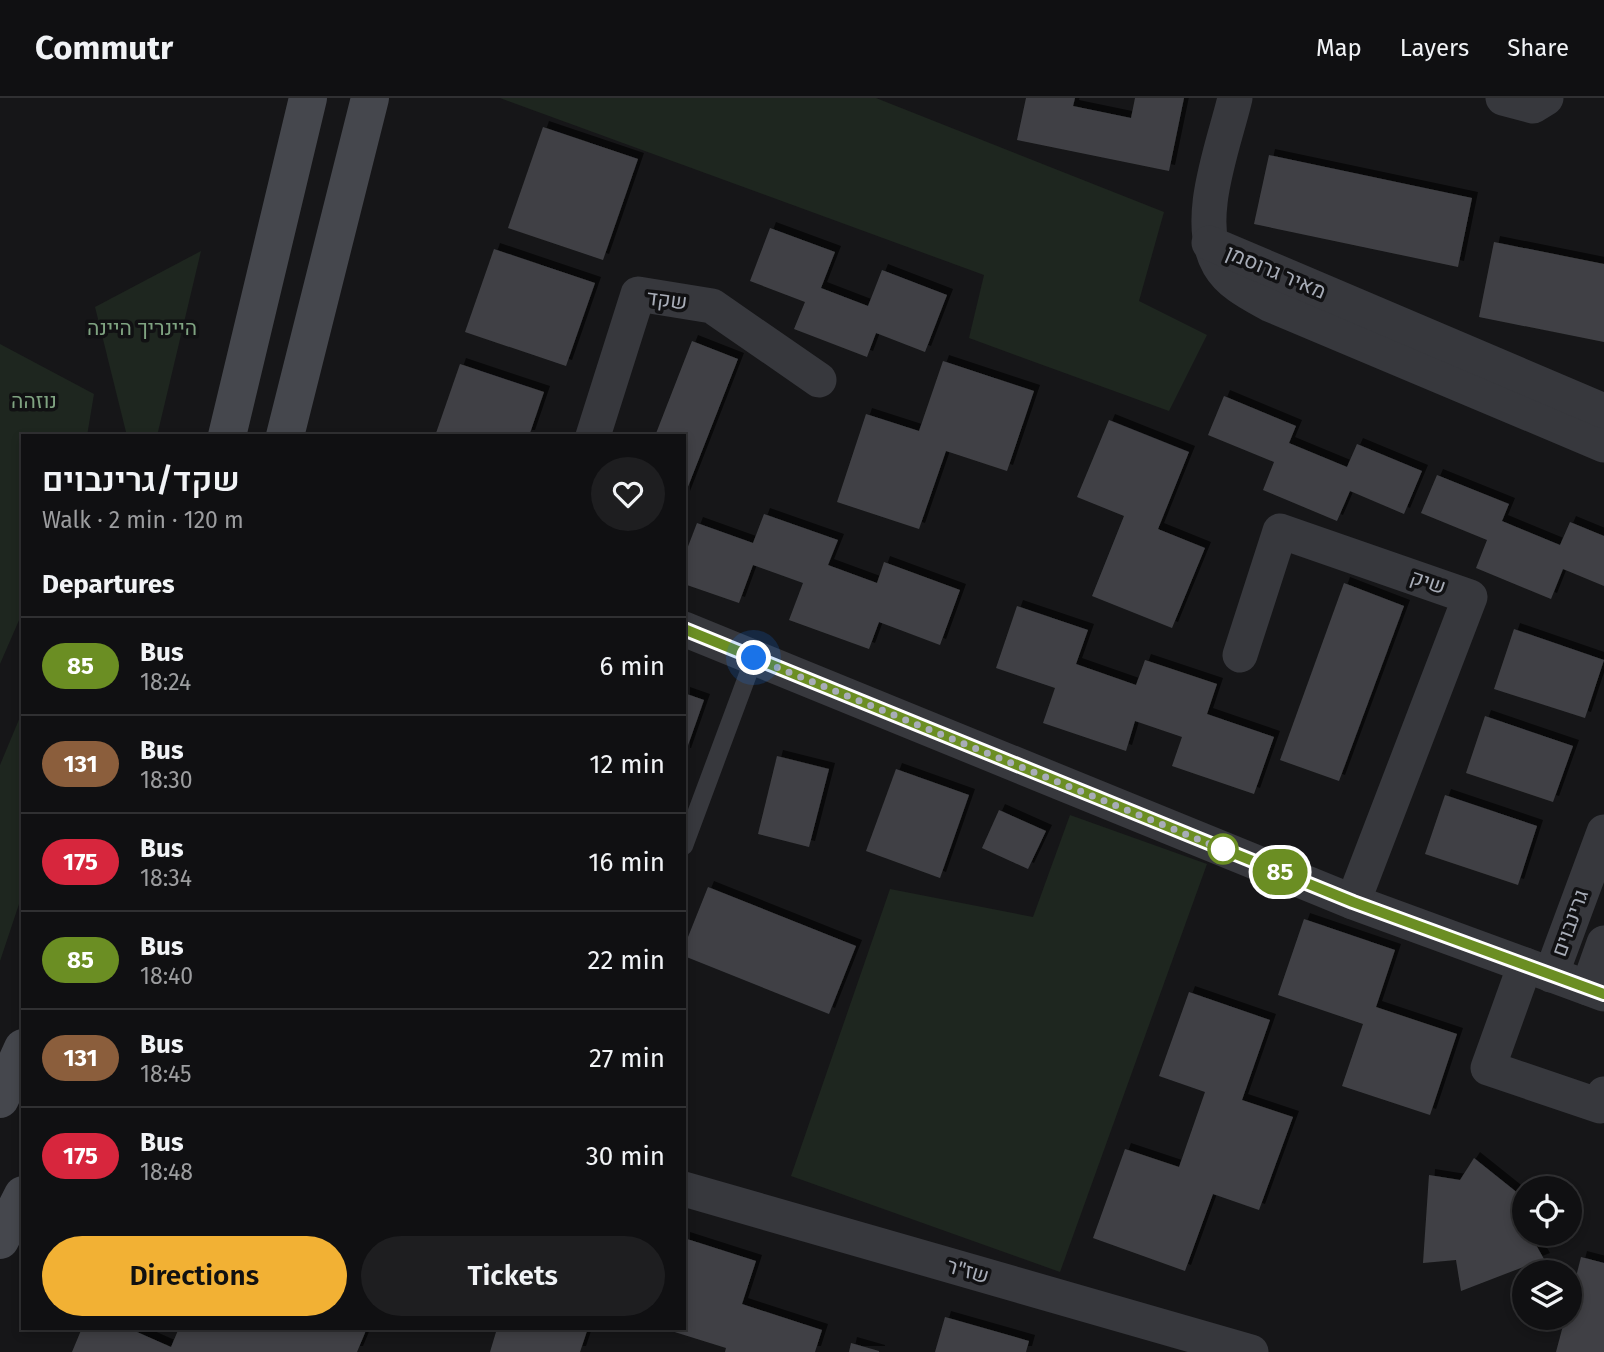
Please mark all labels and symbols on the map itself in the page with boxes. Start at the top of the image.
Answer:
street label: מאיר גרוסמן [1222,239,1330,305]
street label: שקד [645,285,689,315]
park label: היינריך היינה [87,315,197,341]
park label: נוזהה [11,388,57,414]
street label: שיק [1407,564,1449,600]
your location [736,640,771,675]
unlabelled marker [1208,834,1238,864]
line badge: 85 [1248,849,1312,895]
street label: גרינבוים [1546,886,1594,960]
street label: שז"ר [944,1253,992,1289]

